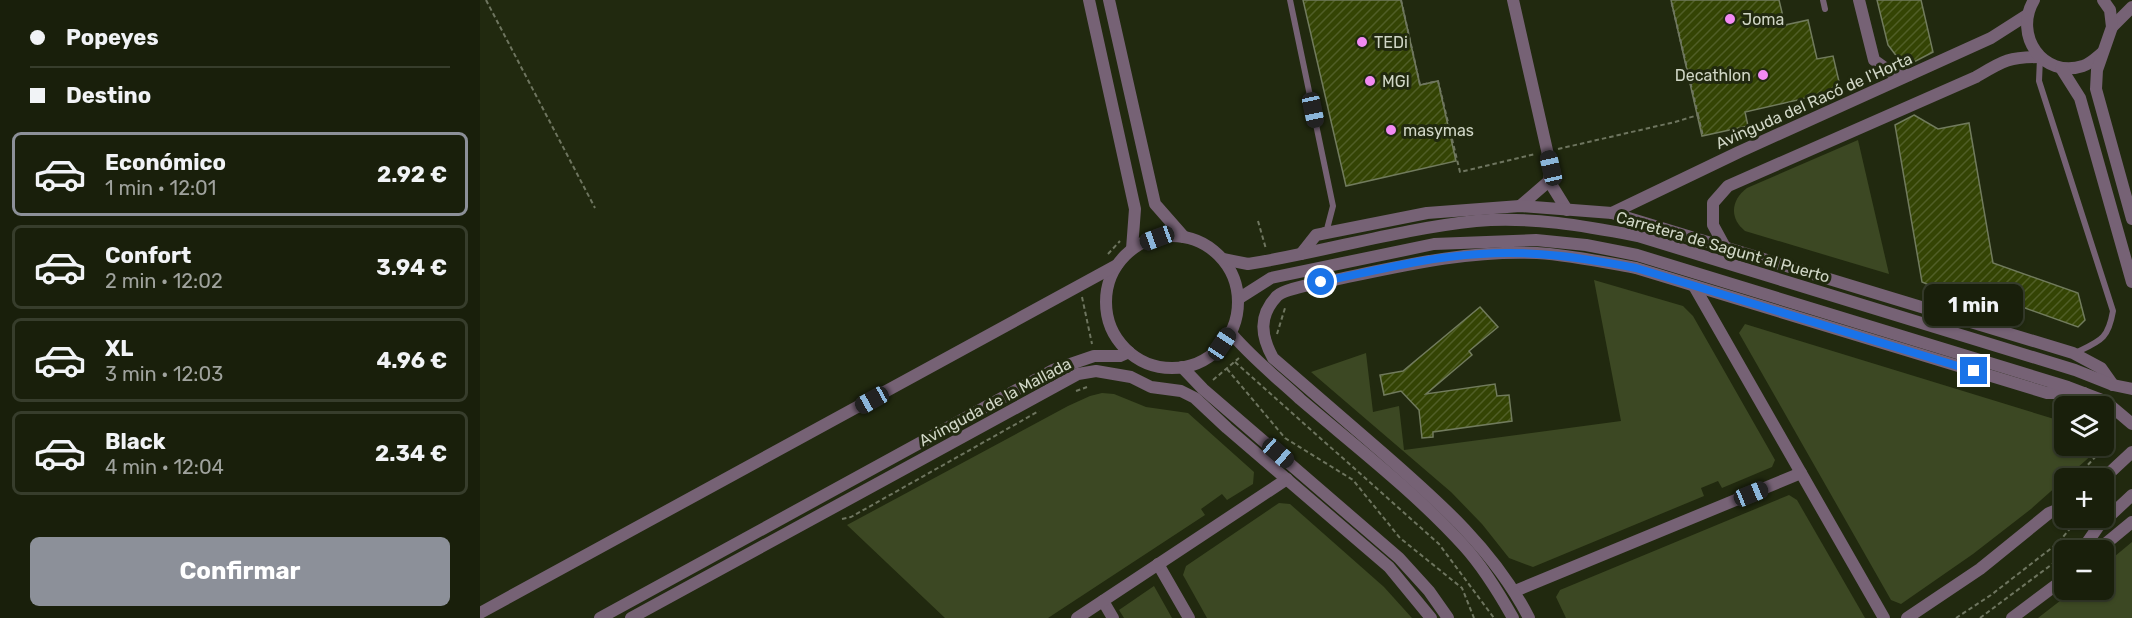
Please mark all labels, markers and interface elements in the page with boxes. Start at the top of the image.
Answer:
place label: Joma [1742,10,1784,29]
marker: Joma [1723,12,1737,26]
text: Popeyes [66,24,159,51]
place label: TEDi [1374,33,1408,52]
marker: TEDi [1355,35,1369,49]
street label: Avinguda del Racó de l'Horta [1713,49,1915,153]
place label: Decathlon [1675,66,1751,85]
marker: Decathlon [1756,68,1770,82]
place label: MGI [1382,72,1410,91]
marker: MGI [1363,74,1377,88]
text: Destino [66,82,151,109]
car [1300,91,1326,129]
place label: masymas [1403,121,1474,140]
marker: masymas [1384,123,1398,137]
icon: car [33,147,87,201]
car [1538,148,1564,188]
text: Económico [105,149,226,176]
text: 2.92 € [377,161,447,188]
text: 1 min · 12:01 [105,176,216,200]
street label: Carretera de Sagunt al Puerto [1614,207,1832,287]
car [1137,223,1177,253]
icon: car [33,240,87,294]
text: Confort [105,242,191,269]
text: 3.94 € [376,254,447,281]
route start [1307,268,1334,295]
text: 2 min · 12:02 [105,269,223,293]
callout: 1 min [1924,284,2024,326]
text: 1 min [1948,293,1999,317]
car [1204,324,1240,364]
icon: car [33,333,87,387]
text: XL [105,335,133,362]
text: 4.96 € [376,347,447,374]
street label: Avinguda de la Mallada [916,354,1074,450]
route end [1960,357,1987,384]
text: 3 min · 12:03 [105,362,223,386]
car [852,383,892,417]
map controls [2054,396,2114,600]
button: layers [2054,396,2114,456]
icon: car [33,426,87,480]
text: Black [105,428,166,455]
car [1259,434,1297,472]
text: 2.34 € [375,440,447,467]
text: 4 min · 12:04 [105,455,224,479]
button: + [2054,468,2114,528]
car [1731,479,1771,509]
button: Confirmar [30,537,450,606]
button: − [2054,540,2114,600]

